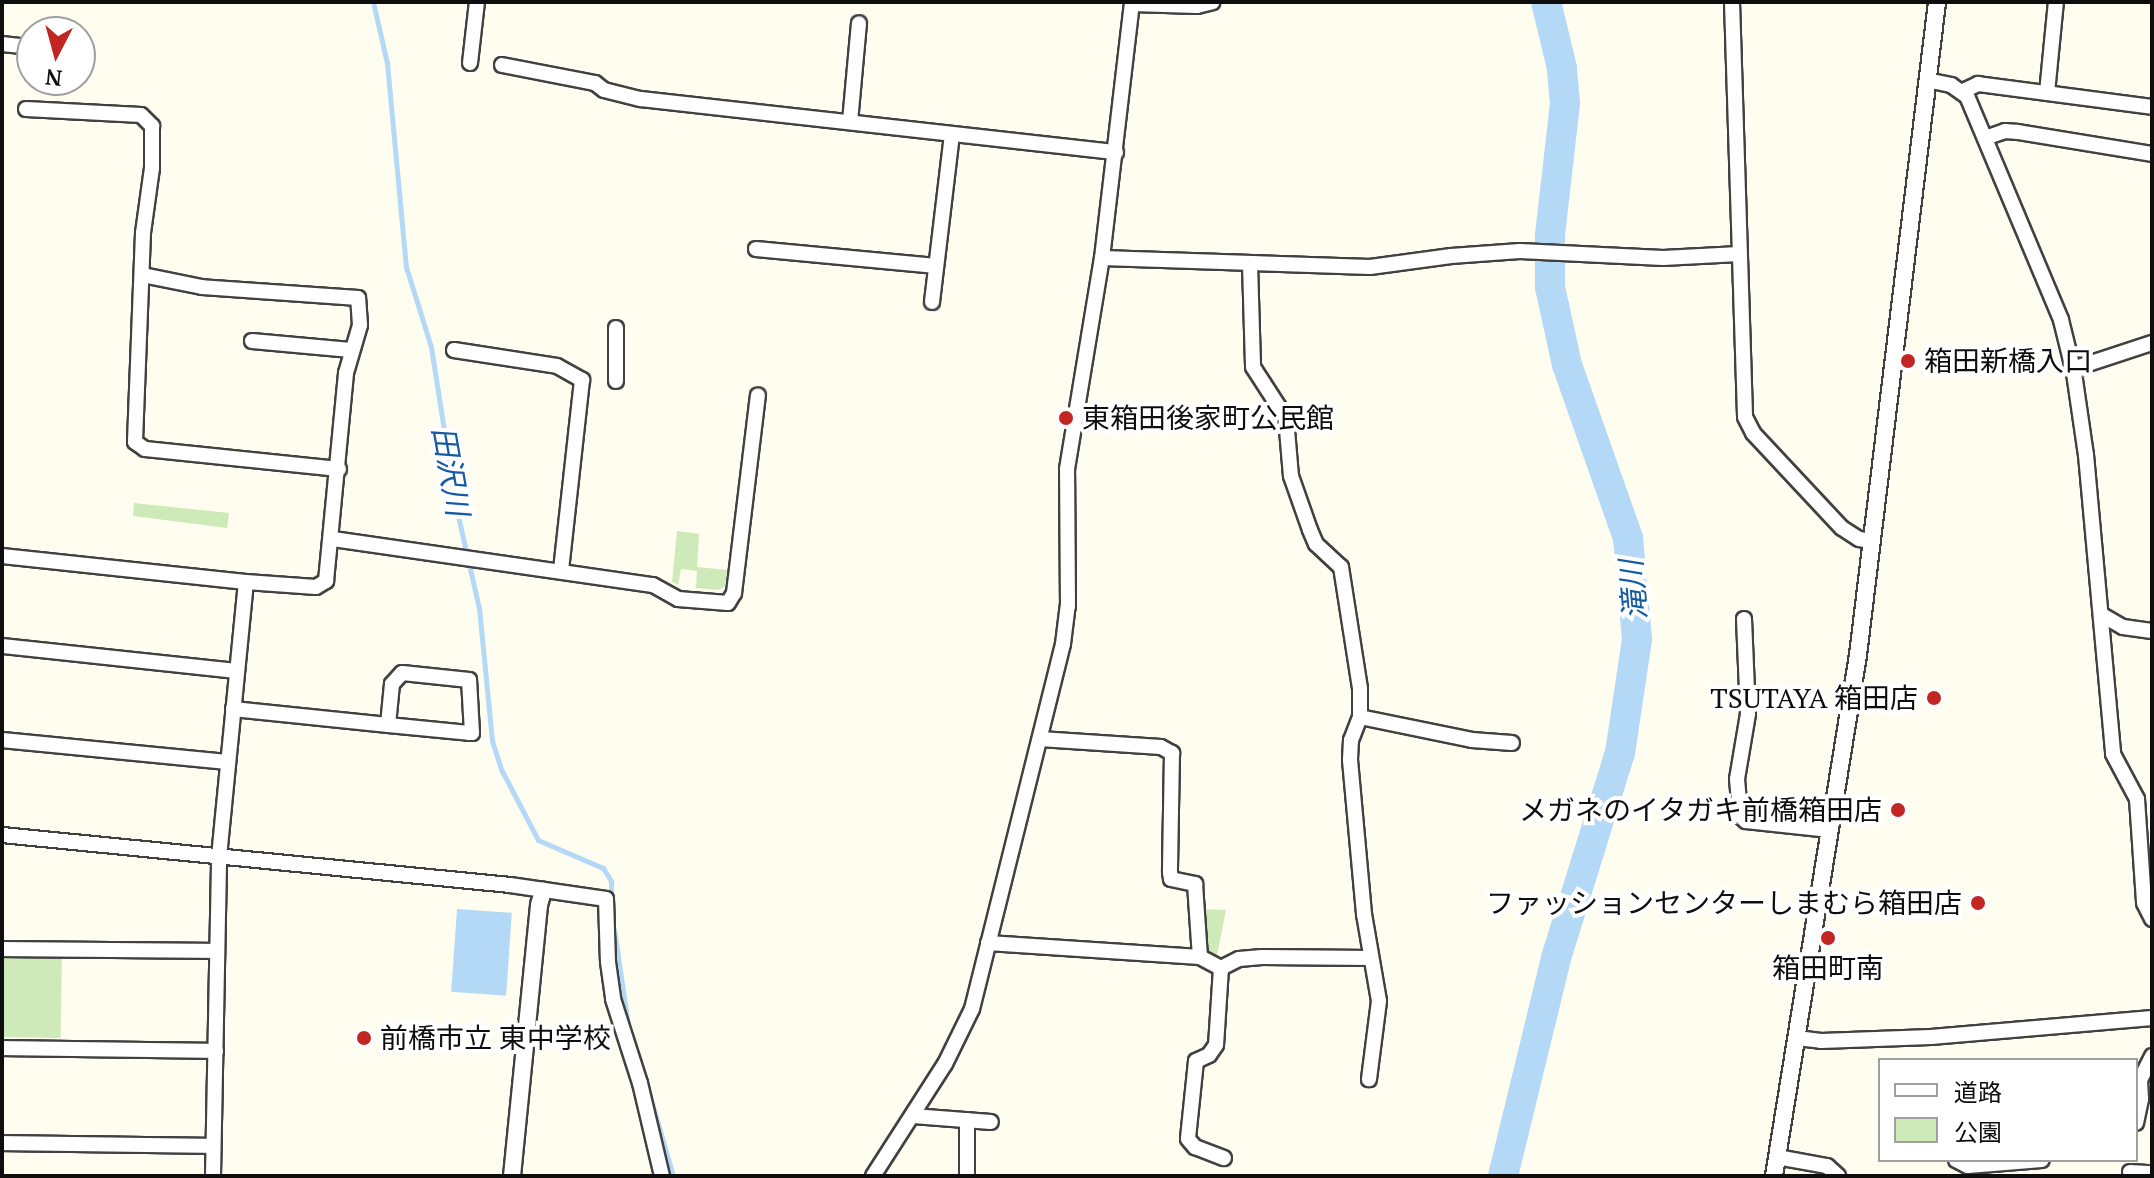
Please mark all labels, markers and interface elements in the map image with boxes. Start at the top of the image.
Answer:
north arrow [16,16,96,96]
text: N [44,63,63,94]
place label: 箱田新橋入口 [1924,344,2092,378]
marker: 箱田新橋入口 [1899,352,1917,370]
place label: 東箱田後家町公民館 [1082,401,1334,435]
marker: 東箱田後家町公民館 [1057,409,1075,427]
water label: 田沢川 [425,424,477,518]
water label: 滝川 [1612,559,1654,621]
place label: TSUTAYA 箱田店 [1710,681,1918,715]
marker: TSUTAYA 箱田店 [1925,689,1943,707]
place label: メガネのイタガキ前橋箱田店 [1518,793,1882,827]
marker: メガネのイタガキ前橋箱田店 [1889,801,1907,819]
place label: ファッションセンターしまむら箱田店 [1486,886,1962,920]
marker: ファッションセンターしまむら箱田店 [1969,894,1987,912]
marker: 箱田町南 [1819,929,1837,947]
place label: 箱田町南 [1772,951,1884,985]
place label: 前橋市立 東中学校 [380,1021,611,1055]
marker: 前橋市立 東中学校 [355,1029,373,1047]
legend [1878,1058,2138,1162]
text: 道路 [1954,1076,2002,1108]
text: 公園 [1954,1116,2002,1148]

